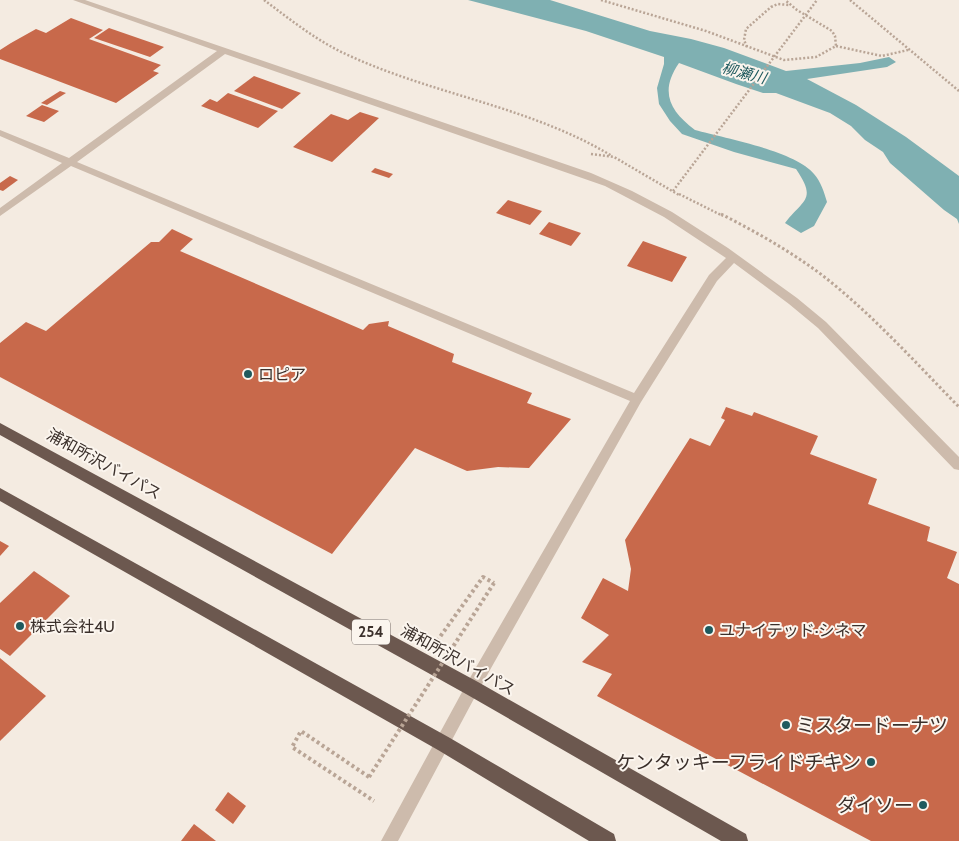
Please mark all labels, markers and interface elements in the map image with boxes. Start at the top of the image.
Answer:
water label: 柳瀬川 [720,58,770,88]
place label: ロピア [258,365,306,384]
marker: ロピア [242,368,254,380]
street label: 浦和所沢バイパス [44,425,164,503]
place label: 株式会社4U [30,617,115,636]
marker: 株式会社4U [14,620,26,632]
road number: 254 [352,620,390,644]
street label: 浦和所沢バイパス [398,621,518,699]
place label: ユナイテッド·シネマ [719,621,867,640]
marker: ユナイテッド·シネマ [703,624,715,636]
place label: ミスタードーナツ [796,714,948,737]
marker: ミスタードーナツ [780,719,792,731]
place label: ケンタッキーフライドチキン [616,751,861,774]
marker: ケンタッキーフライドチキン [865,756,877,768]
place label: ダイソー [837,794,913,817]
marker: ダイソー [917,799,929,811]

